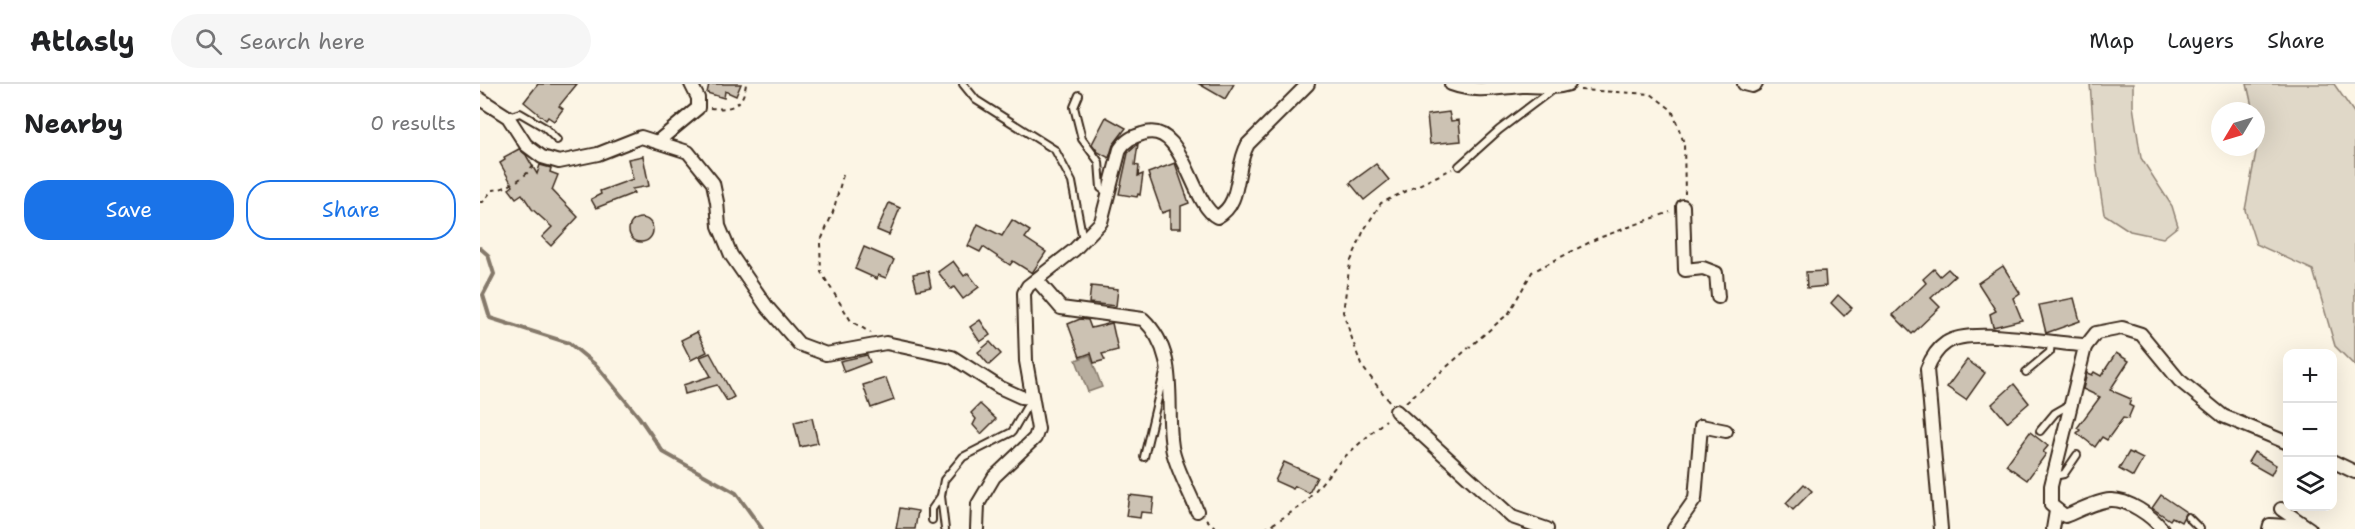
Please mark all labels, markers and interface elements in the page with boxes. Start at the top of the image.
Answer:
search box [171,14,591,68]
text: Atlasly [30,22,135,60]
icon: search [192,25,225,58]
text: Search here [240,27,365,56]
text: Map [2089,27,2134,55]
text: Layers [2167,27,2234,55]
text: Share [2267,27,2325,55]
north arrow [2211,102,2265,156]
text: Nearby [24,106,123,141]
text: 0 results [370,110,456,136]
button: Save [24,180,234,240]
button: Share [246,180,456,240]
map controls [2283,349,2337,511]
button: + [2283,349,2337,403]
button: − [2283,403,2337,457]
button: layers [2283,457,2337,511]

